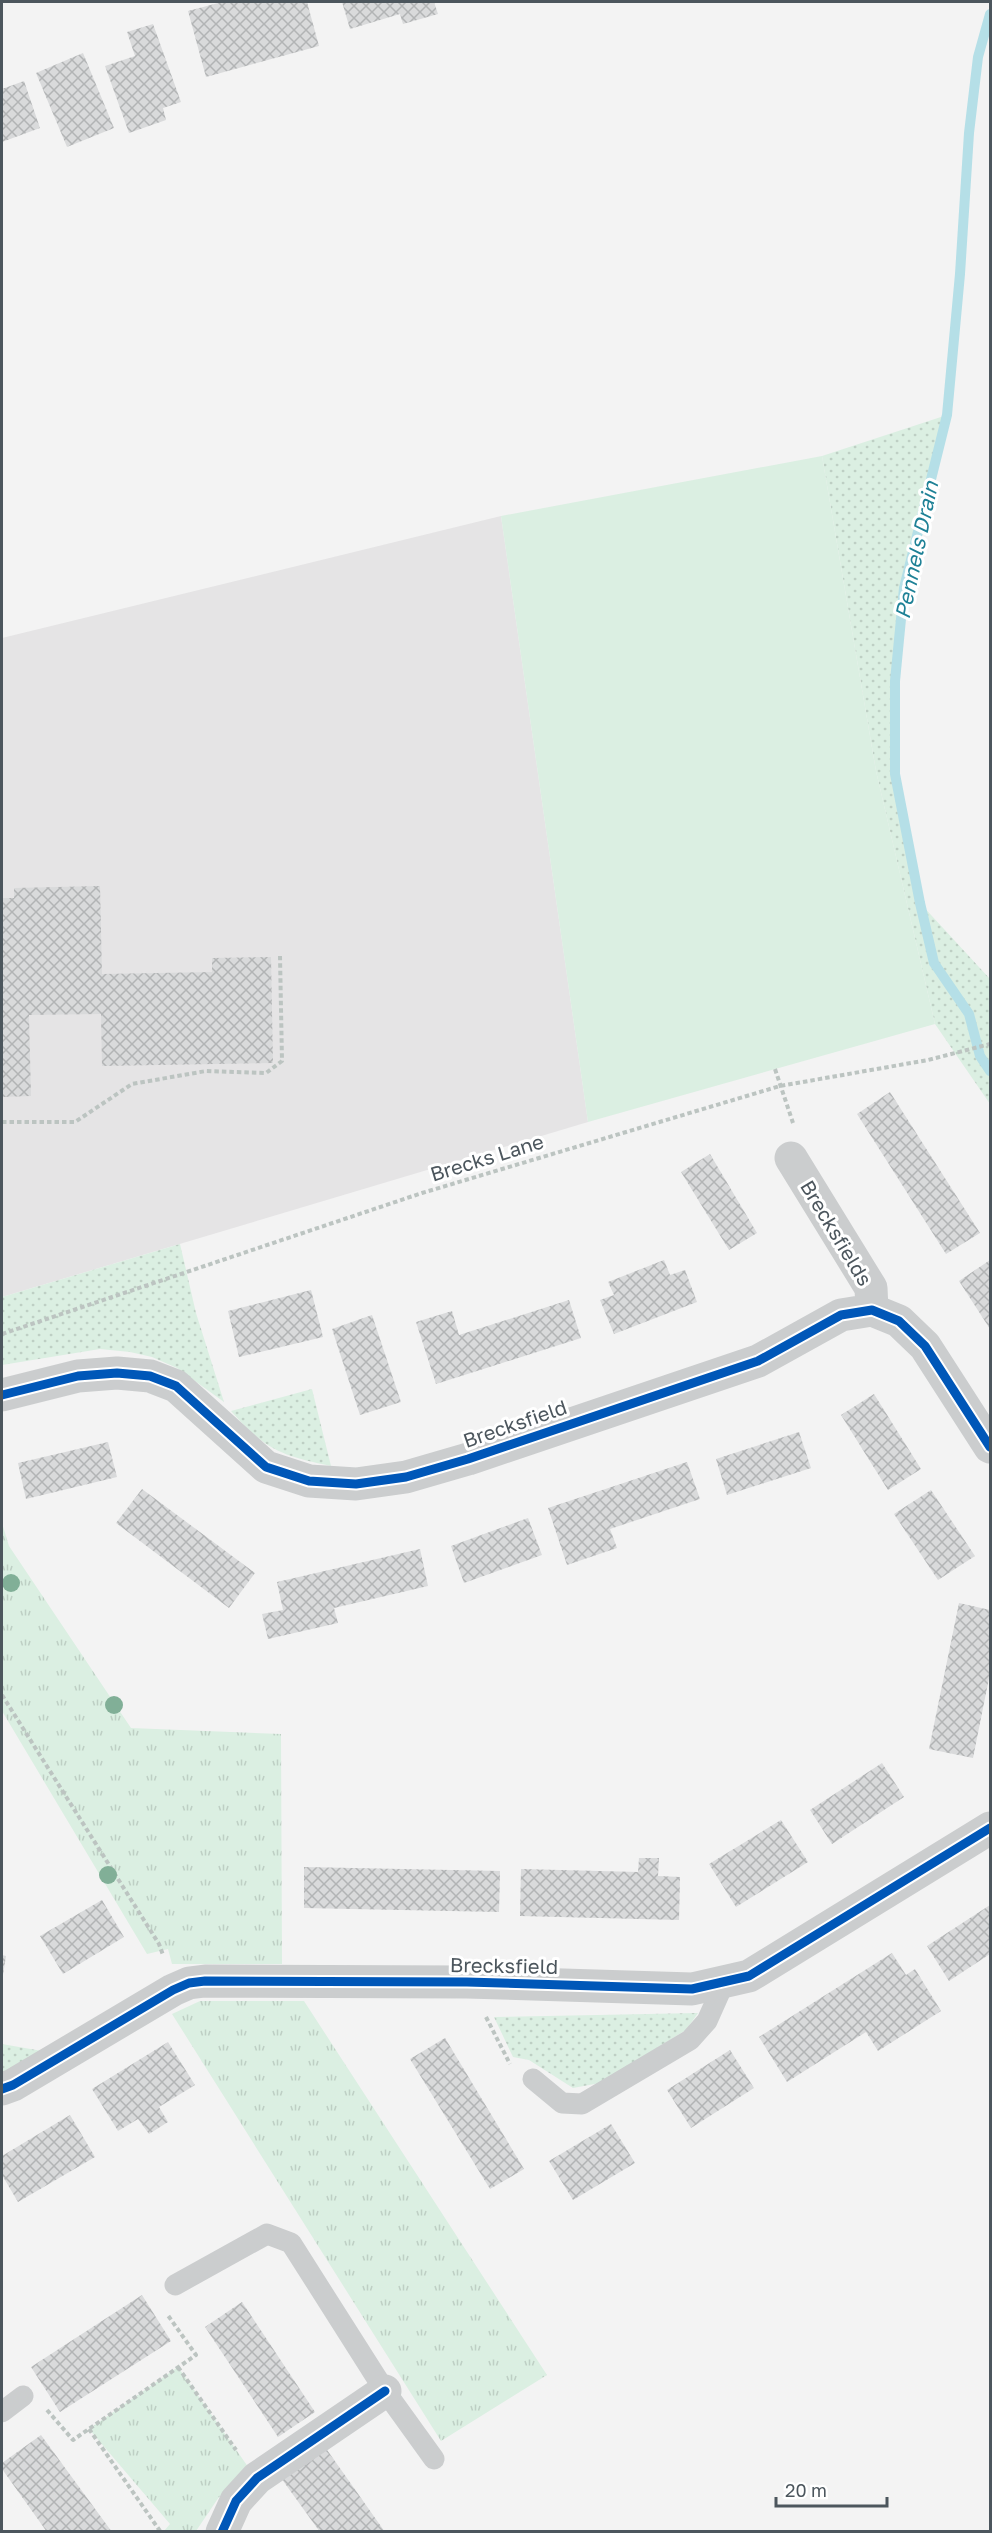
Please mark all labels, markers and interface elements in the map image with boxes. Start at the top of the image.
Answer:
water label: Pennels Drain [889,478,944,621]
street label: Brecks Lane [427,1128,546,1186]
street label: Brecksfields [796,1175,878,1290]
street label: Brecksfield [460,1394,570,1452]
street label: Brecksfield [450,1952,558,1978]
scale bar [776,2470,887,2508]
text: 20 m [785,2479,827,2501]

